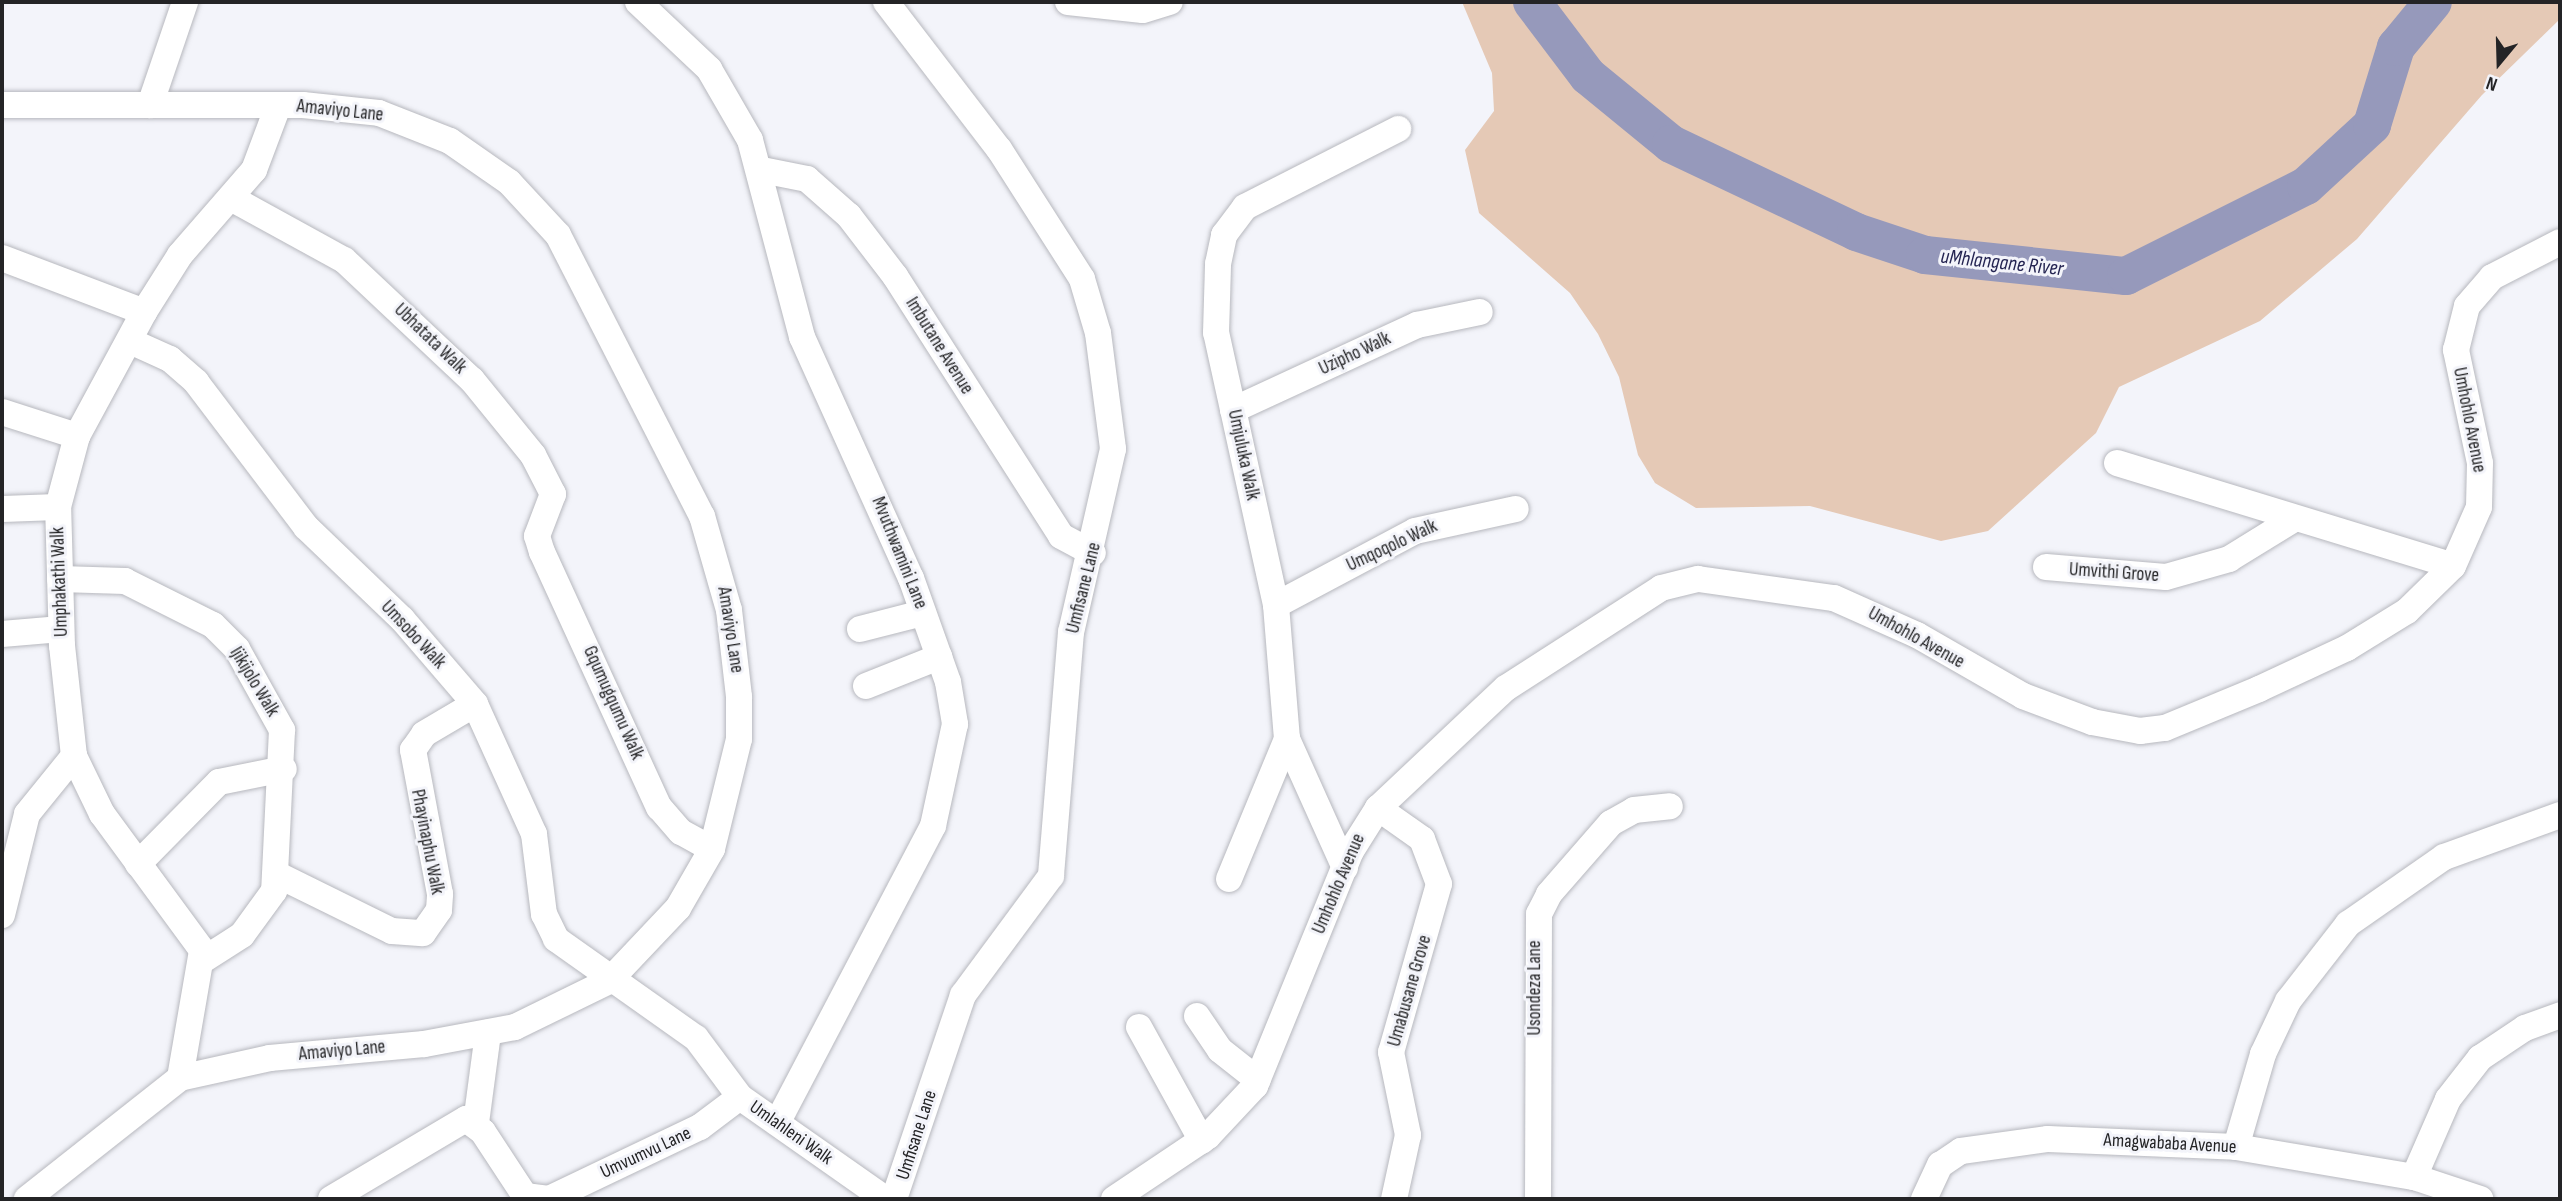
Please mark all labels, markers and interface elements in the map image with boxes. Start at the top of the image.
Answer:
north arrow [2464,28,2534,98]
text: N [2483,71,2501,96]
street label: Amaviyo Lane [296,95,384,127]
water label: uMhlangane River [1939,244,2065,282]
street label: Imbutane Avenue [900,293,978,399]
street label: Ubhatata Walk [389,299,471,379]
street label: Uzipho Walk [1315,327,1395,381]
street label: Umhohlo Avenue [2448,365,2490,475]
street label: Umjuluka Walk [1222,408,1264,502]
street label: Mvuthwamini Lane [866,494,932,612]
street label: Umqoqolo Walk [1343,515,1441,577]
street label: Umphakathi Walk [47,527,73,637]
street label: Umfisane Lane [1062,540,1106,636]
street label: Umvithi Grove [2068,558,2160,588]
street label: Amaviyo Lane [712,585,748,675]
street label: Umsobo Walk [376,596,450,674]
street label: Umhohlo Avenue [1864,602,1968,674]
street label: Ijikijolo Walk [224,643,284,721]
street label: Gqumugqumu Walk [578,643,648,763]
street label: Phayinaphu Walk [406,788,448,896]
street label: Umhohlo Avenue [1308,830,1370,938]
street label: Umabusane Grove [1383,933,1437,1049]
street label: Usondeza Lane [1524,940,1546,1036]
street label: Amaviyo Lane [298,1036,386,1066]
street label: Umfisane Lane [892,1087,942,1183]
street label: Umlahleni Walk [745,1096,837,1170]
street label: Umvumvu Lane [597,1122,695,1184]
street label: Amagwababa Avenue [2103,1129,2237,1159]

